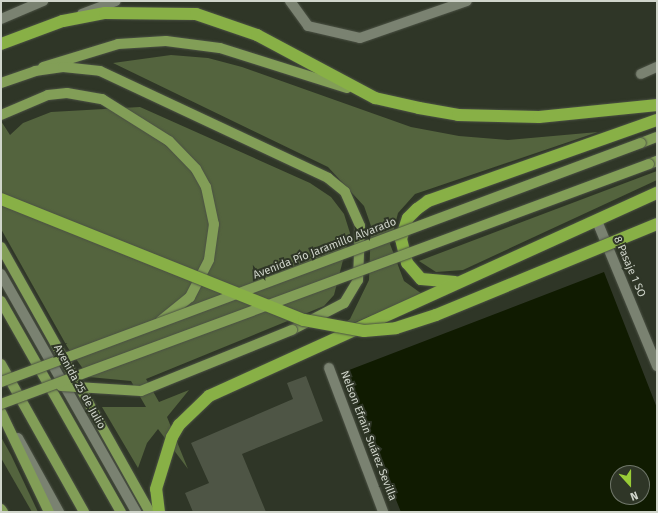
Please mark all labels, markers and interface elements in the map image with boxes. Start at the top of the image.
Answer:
street label: Avenida Pío Jaramillo Alvarado [251,216,399,282]
street label: 8 Pasaje 1 SO [610,235,648,299]
street label: Avenida 25 de Julio [50,342,108,432]
street label: Nelson Efraìn Suárez Sevilla [337,369,399,503]
north arrow [610,465,650,505]
text: N [628,488,640,503]

